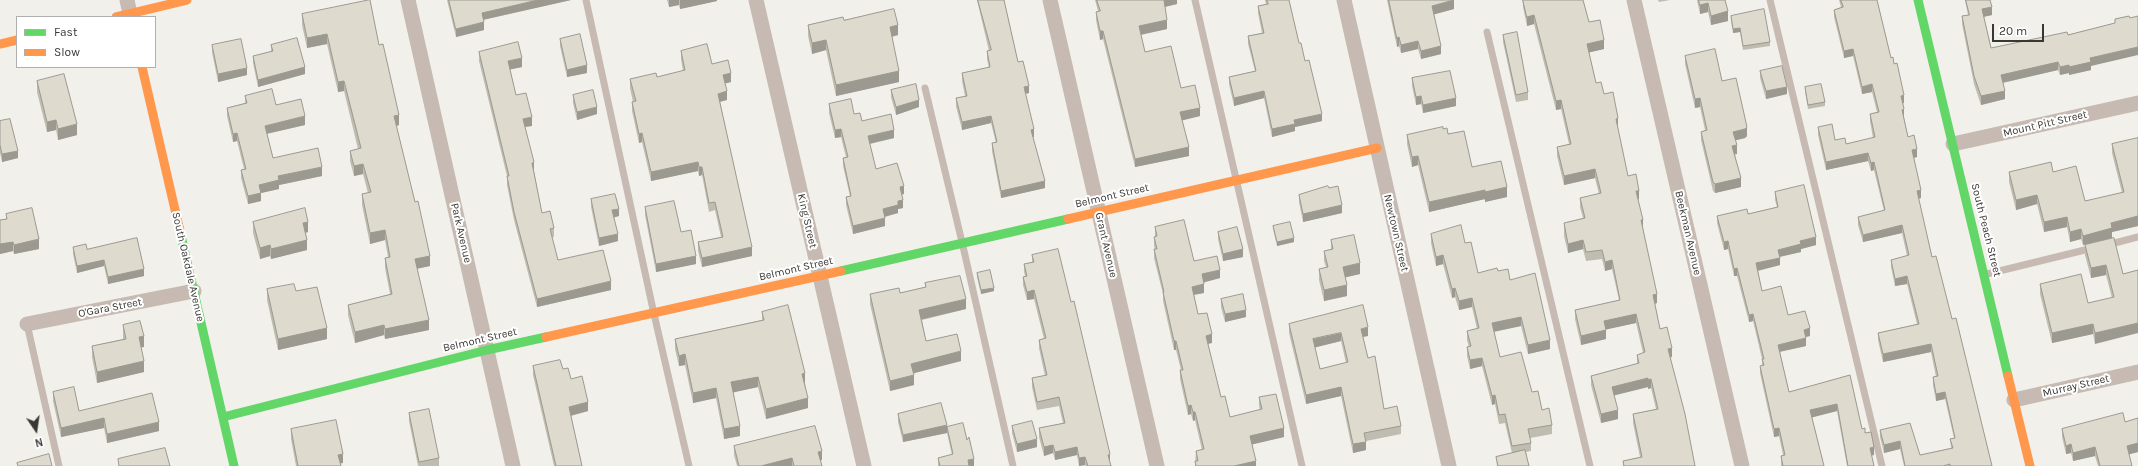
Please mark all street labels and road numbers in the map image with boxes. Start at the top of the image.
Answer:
street label: Mount Pitt Street [2002,108,2088,140]
street label: Belmont Street [1074,181,1150,211]
street label: South Peach Street [1968,182,2004,278]
street label: Beekman Avenue [1672,190,1704,276]
street label: King Street [794,192,820,250]
street label: Newtown Street [1381,193,1411,273]
street label: Park Avenue [448,202,474,264]
street label: South Oakdale Avenue [169,211,207,323]
street label: Grant Avenue [1092,211,1120,279]
street label: Belmont Street [758,254,834,284]
street label: O'Gara Street [77,295,143,321]
street label: Belmont Street [442,325,518,355]
street label: Murray Street [2041,372,2111,400]

